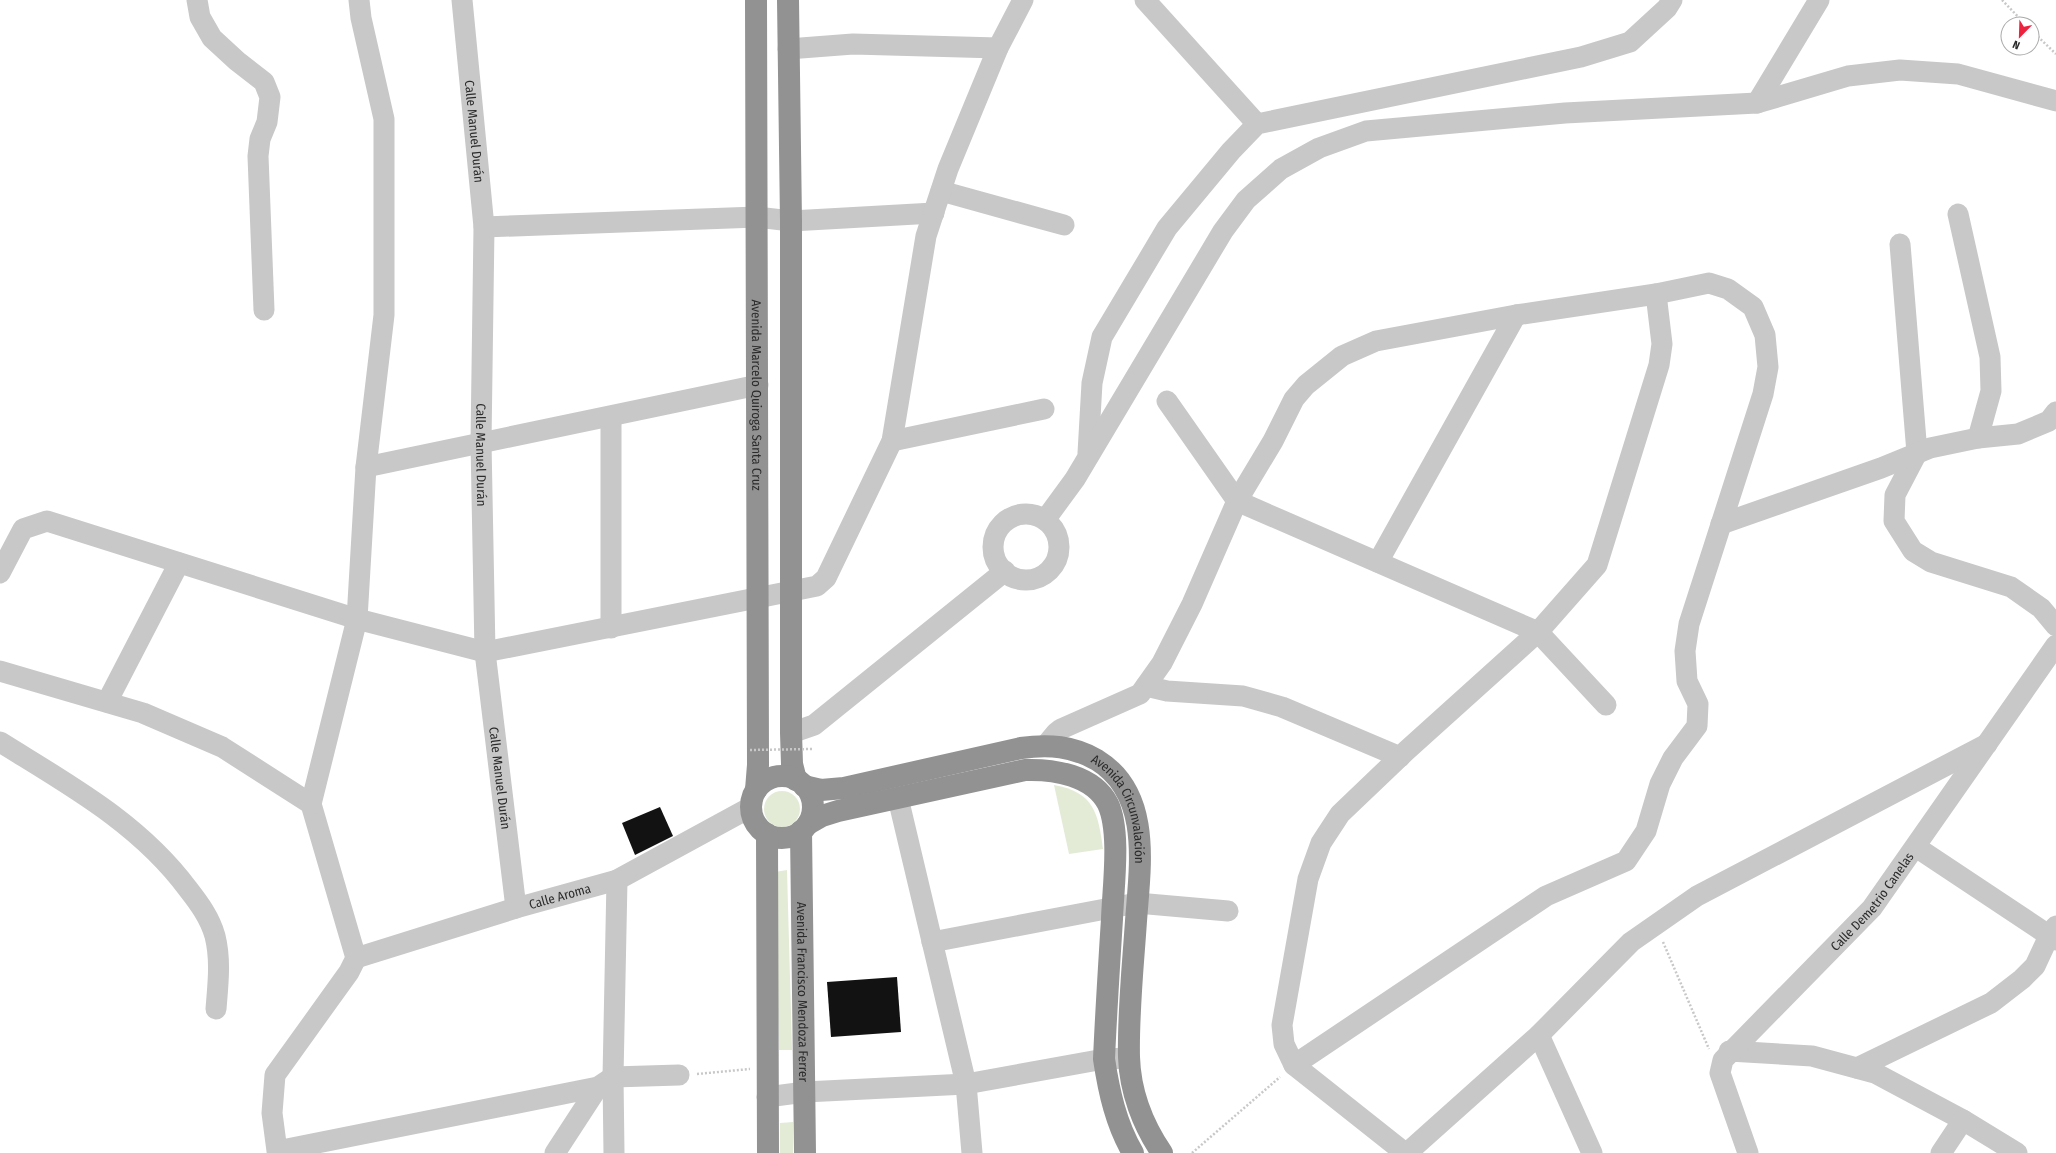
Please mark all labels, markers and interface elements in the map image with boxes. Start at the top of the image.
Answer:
north arrow [2000,16,2040,56]
text: N [2011,37,2022,52]
street label: Calle Manuel Durán [462,79,487,183]
street label: Avenida Marcelo Quiroga Santa Cruz [749,299,764,491]
street label: Calle Manuel Durán [473,403,489,507]
street label: Calle Manuel Durán [486,726,513,830]
street label: Avenida Circunvalación [1089,751,1147,864]
street label: Calle Demetrio Canelas [1828,849,1917,954]
street label: Calle Aroma [527,881,592,912]
street label: Avenida Francisco Mendoza Ferrer [794,902,811,1083]

